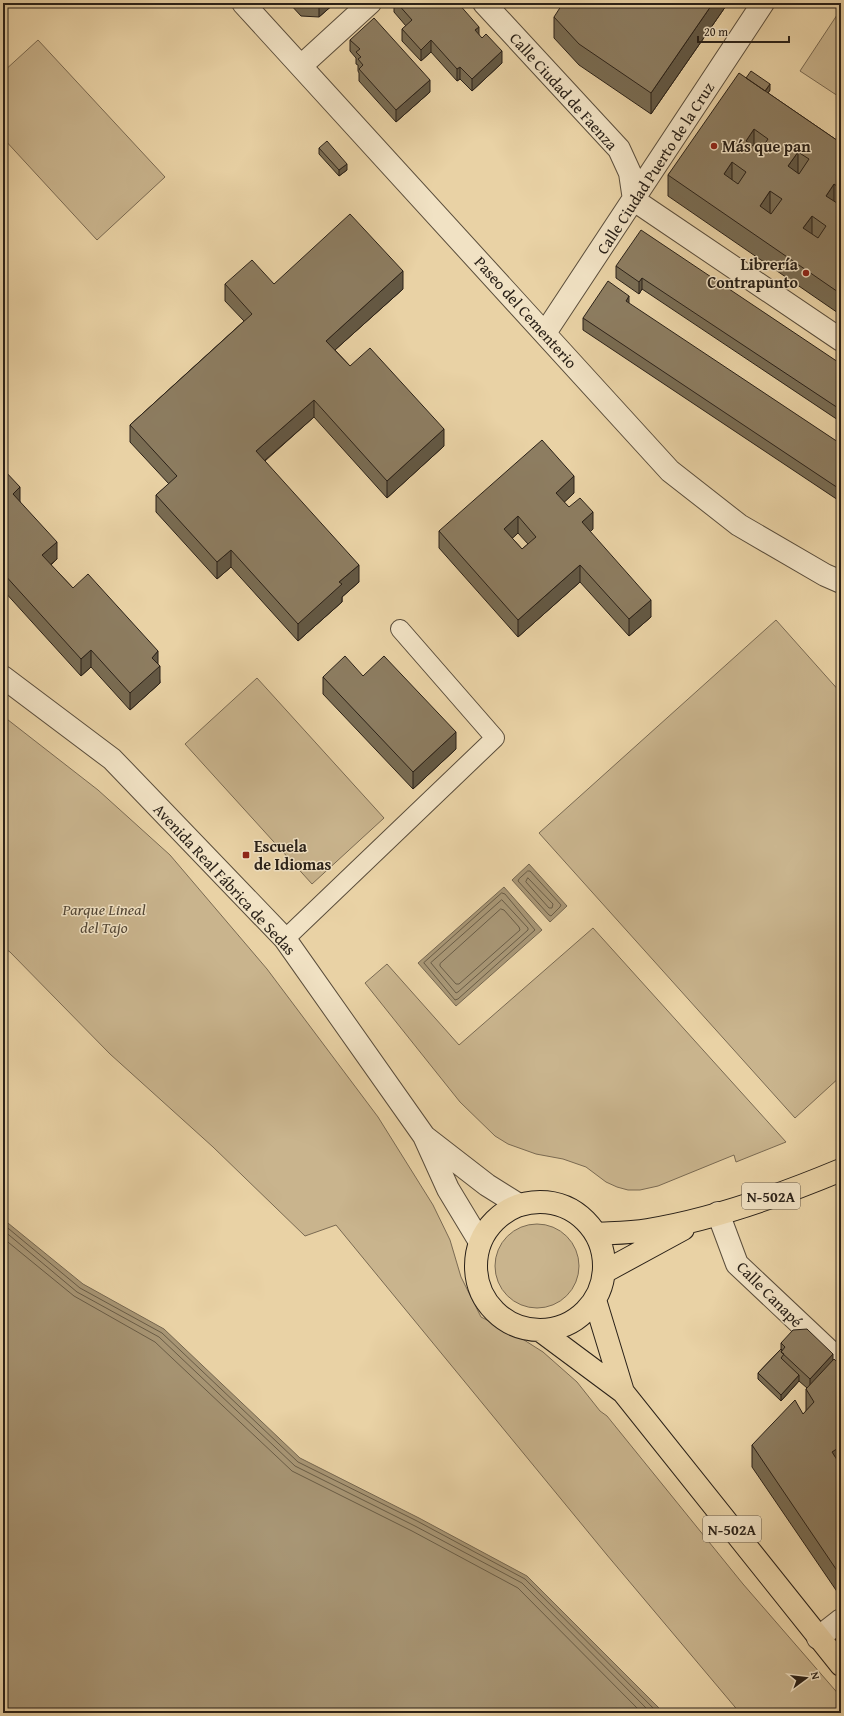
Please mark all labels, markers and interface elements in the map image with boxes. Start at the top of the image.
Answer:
scale bar [698,18,789,44]
text: 20 m [704,23,728,40]
street label: Calle Ciudad de Faenza [504,27,624,156]
street label: Calle Ciudad Puerto de la Cruz [590,77,720,259]
place label: Más que pan [722,134,811,158]
marker: Más que pan [709,141,719,151]
street label: Paseo del Cementerio [469,250,583,374]
place label: Librería Contrapunto [707,252,799,294]
marker: Librería Contrapunto [801,268,811,278]
street label: Avenida Real Fábrica de Sedas [148,798,302,960]
place label: Escuela de Idiomas [254,834,332,876]
marker: Escuela de Idiomas [241,850,251,860]
park label: Parque Lineal del Tajo [61,897,146,939]
road number: N-502A [742,1183,800,1209]
street label: Calle Canapé [731,1255,809,1333]
road number: N-502A [703,1516,761,1542]
north arrow [786,1658,826,1698]
text: N [807,1670,825,1682]

